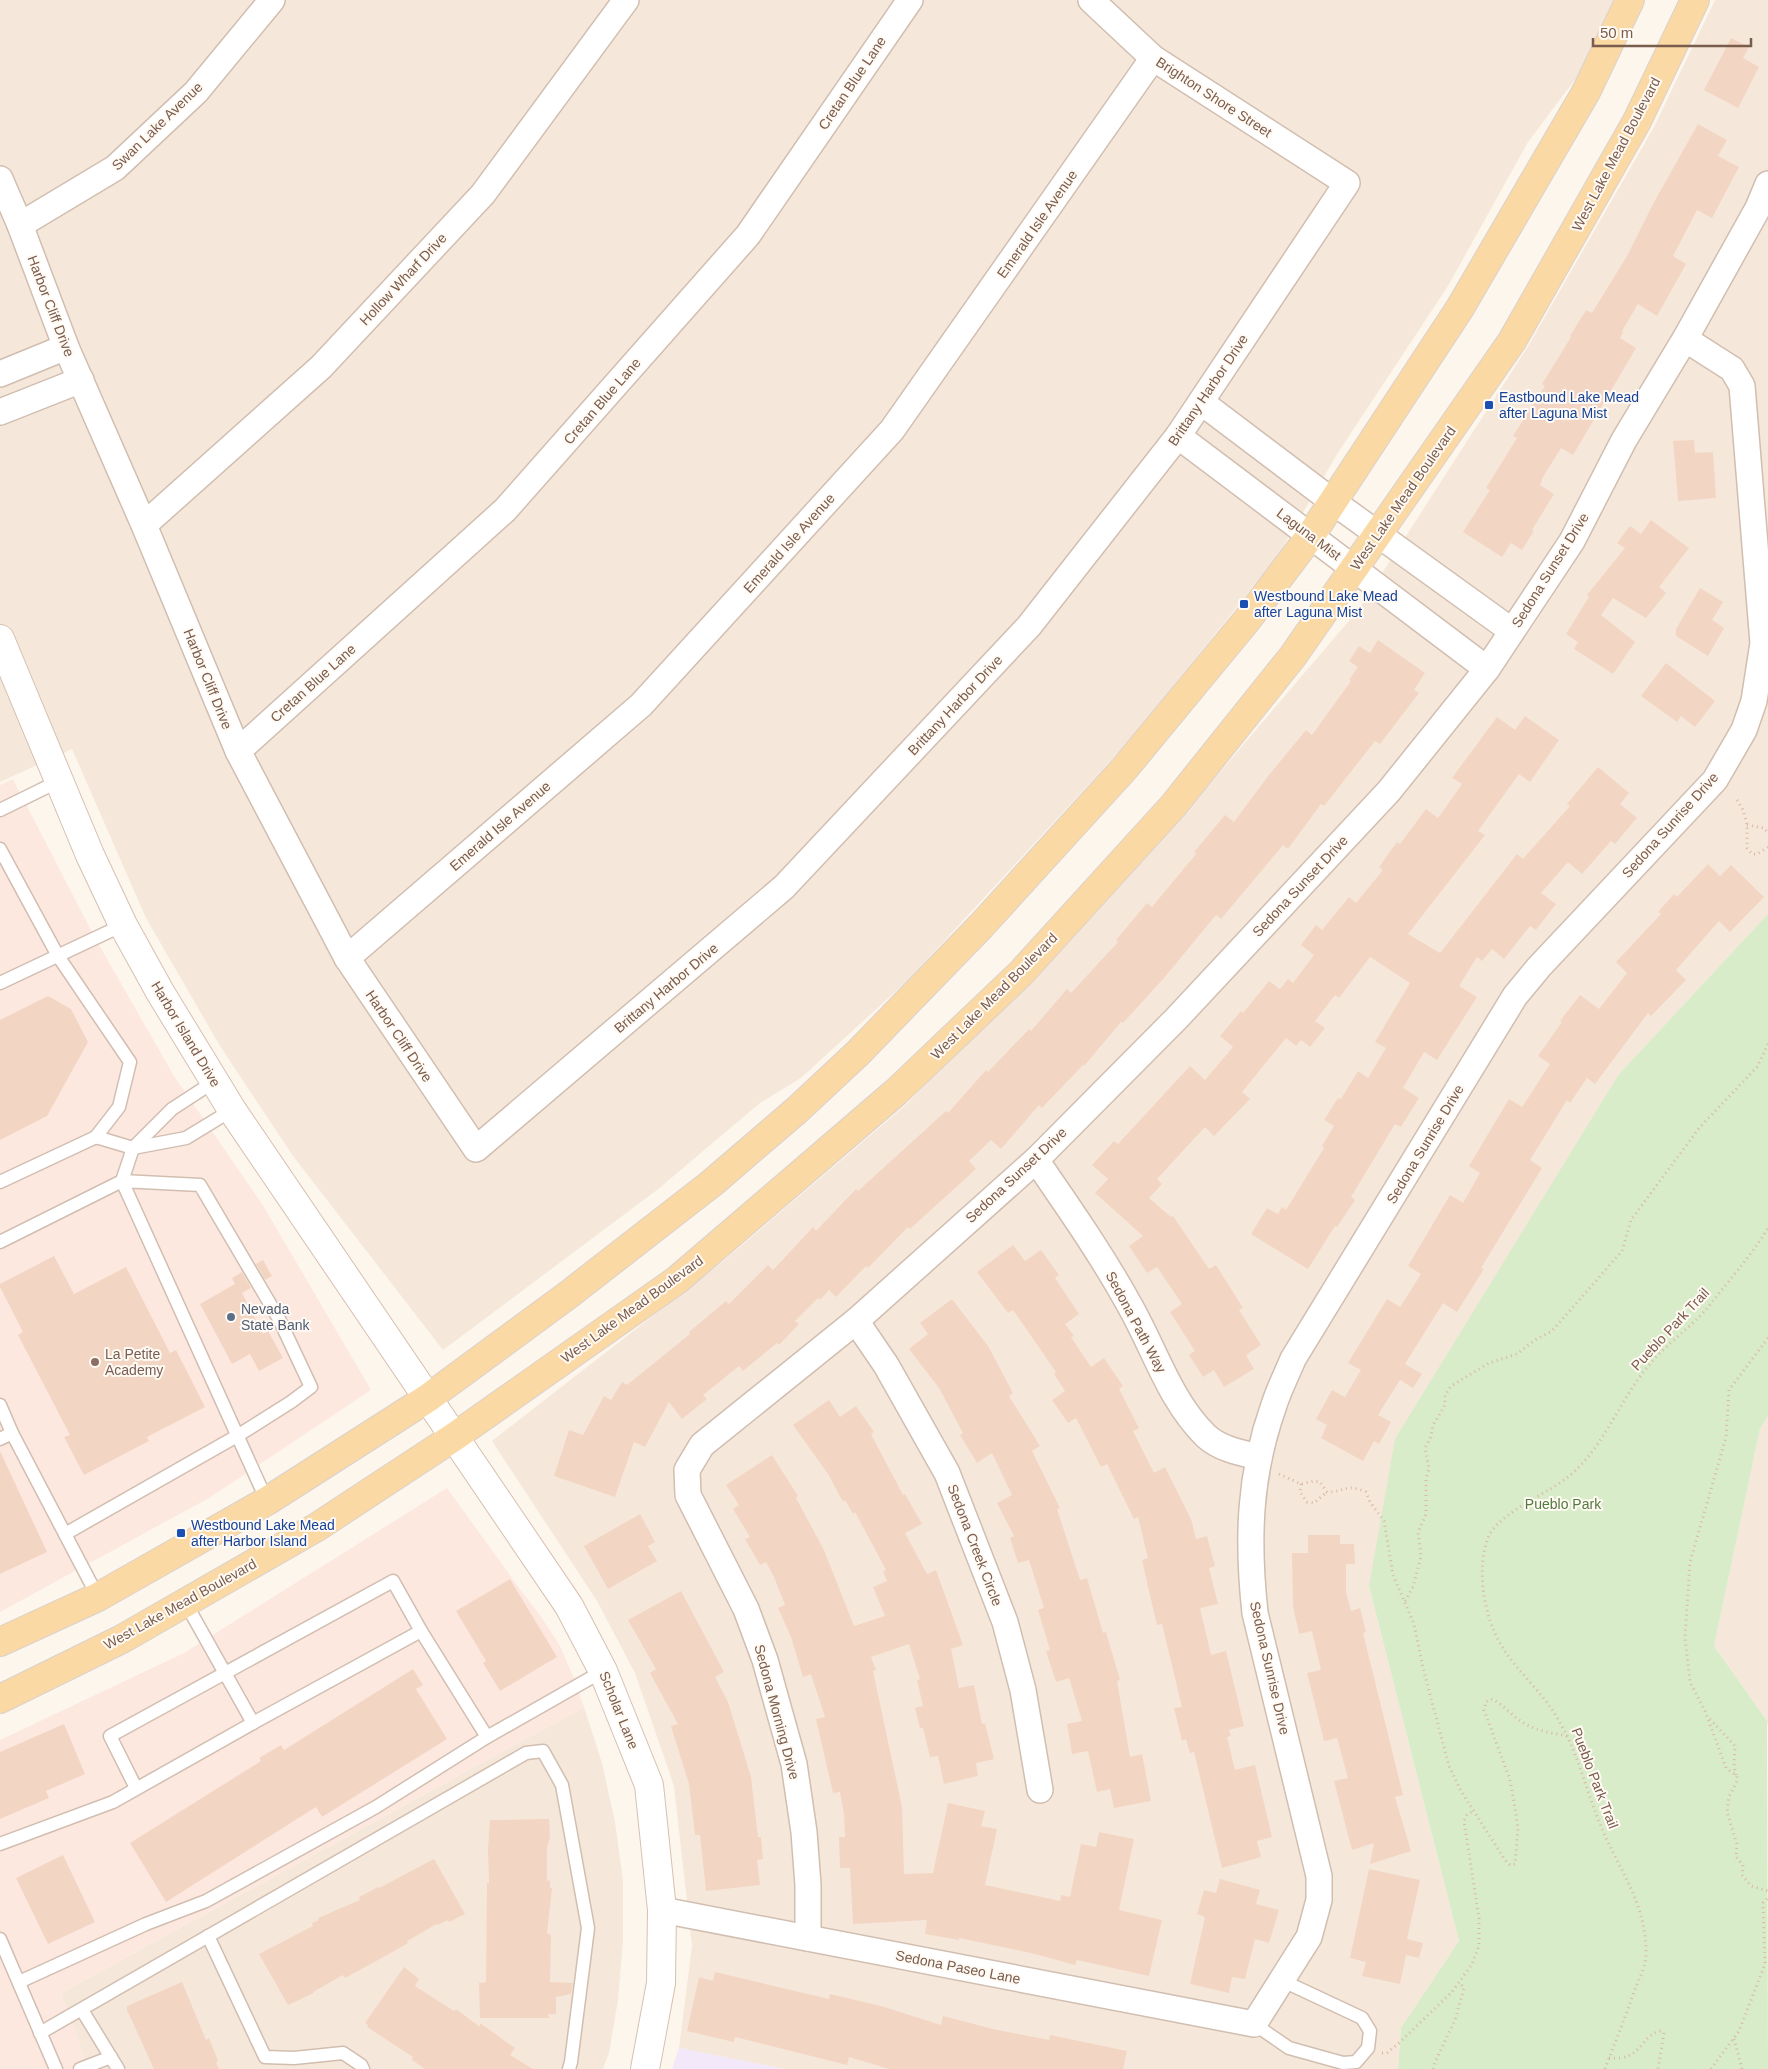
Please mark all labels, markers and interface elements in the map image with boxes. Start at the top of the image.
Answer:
scale bar [1593,15,1750,47]
text: 50 m [1600,24,1633,41]
street label: Cretan Blue Lane [815,33,889,133]
street label: Brighton Shore Street [1153,54,1275,140]
street label: West Lake Mead Boulevard [1569,74,1663,234]
street label: Swan Lake Avenue [108,79,206,173]
street label: Emerald Isle Avenue [994,167,1080,281]
street label: Hollow Wharf Drive [356,230,450,328]
street label: Harbor Cliff Drive [24,253,78,359]
street label: Brittany Harbor Drive [1165,331,1251,449]
street label: Cretan Blue Lane [560,354,644,447]
place label: Eastbound Lake Mead after Laguna Mist [1499,389,1639,421]
marker: Eastbound Lake Mead after Laguna Mist [1483,399,1495,411]
street label: West Lake Mead Boulevard [1347,423,1459,573]
street label: Emerald Isle Avenue [740,490,838,596]
street label: Laguna Mist [1274,505,1344,563]
street label: Sedona Sunset Drive [1508,509,1592,630]
place label: Westbound Lake Mead after Laguna Mist [1254,588,1398,620]
marker: Westbound Lake Mead after Laguna Mist [1238,598,1250,610]
street label: Harbor Cliff Drive [181,626,236,732]
street label: Cretan Blue Lane [267,640,359,725]
street label: Brittany Harbor Drive [905,652,1006,758]
street label: Sedona Sunrise Drive [1618,769,1722,881]
street label: Emerald Isle Avenue [446,778,554,874]
street label: Sedona Sunset Drive [1249,832,1351,940]
street label: West Lake Mead Boulevard [928,930,1060,1062]
street label: Brittany Harbor Drive [611,940,721,1036]
street label: Harbor Island Drive [148,978,224,1090]
street label: Harbor Cliff Drive [362,987,436,1085]
street label: Sedona Sunrise Drive [1383,1081,1467,1206]
street label: Sedona Sunset Drive [962,1124,1070,1226]
street label: West Lake Mead Boulevard [558,1252,706,1366]
street label: Sedona Path Way [1103,1269,1169,1375]
street label: Pueblo Park Trail [1628,1285,1712,1373]
place label: Nevada State Bank [241,1301,310,1333]
marker: Nevada State Bank [225,1311,237,1323]
place label: La Petite Academy [105,1346,163,1378]
marker: La Petite Academy [89,1356,101,1368]
street label: Sedona Creek Circle [944,1482,1006,1608]
park label: Pueblo Park [1525,1496,1602,1512]
place label: Westbound Lake Mead after Harbor Island [191,1517,335,1549]
marker: Westbound Lake Mead after Harbor Island [175,1527,187,1539]
street label: West Lake Mead Boulevard [101,1555,259,1653]
street label: Sedona Sunrise Drive [1247,1600,1293,1736]
street label: Sedona Morning Drive [751,1643,803,1782]
street label: Scholar Lane [596,1669,642,1751]
street label: Pueblo Park Trail [1568,1725,1622,1831]
street label: Sedona Paseo Lane [894,1947,1022,1987]

